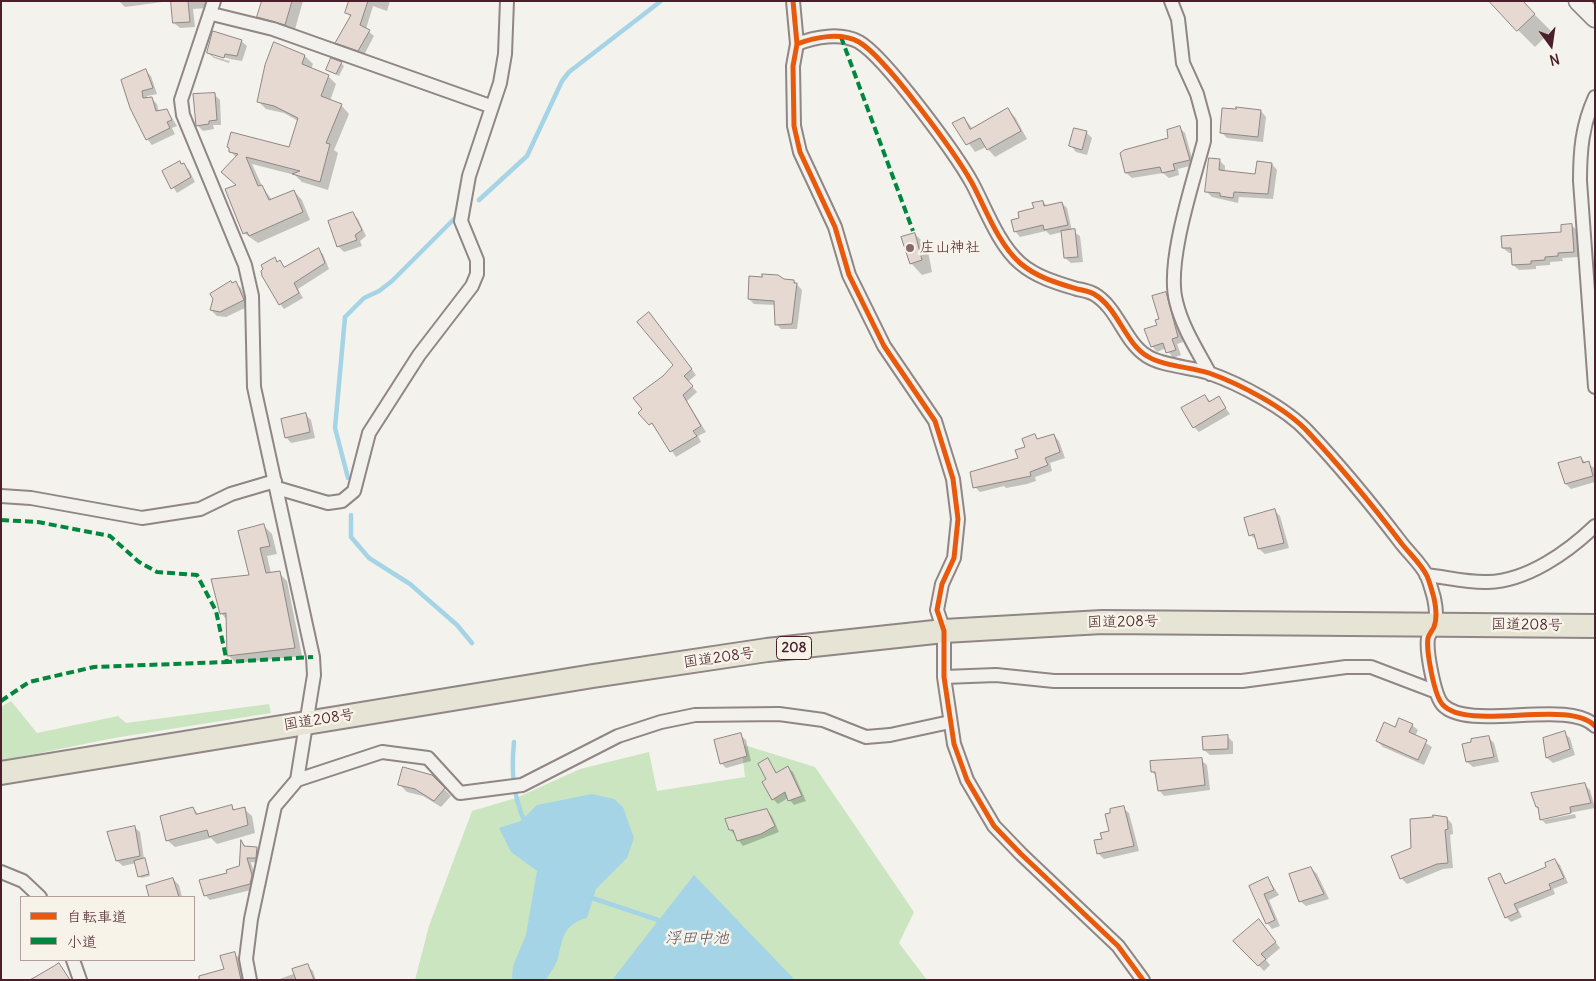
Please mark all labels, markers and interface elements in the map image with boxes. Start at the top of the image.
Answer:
north arrow [1526,20,1576,70]
text: N [1548,50,1562,69]
place label: 庄山神社 [920,239,980,257]
marker: 庄山神社 [904,242,916,254]
street label: 国道208号 [1087,612,1159,632]
street label: 国道208号 [1491,615,1563,635]
road number: 208 [776,636,812,660]
street label: 国道208号 [682,644,756,672]
street label: 国道208号 [282,706,356,734]
legend [20,896,195,961]
text: 自転車道 [67,907,127,926]
water label: 浮田中池 [665,928,729,948]
text: 小道 [67,932,97,951]

